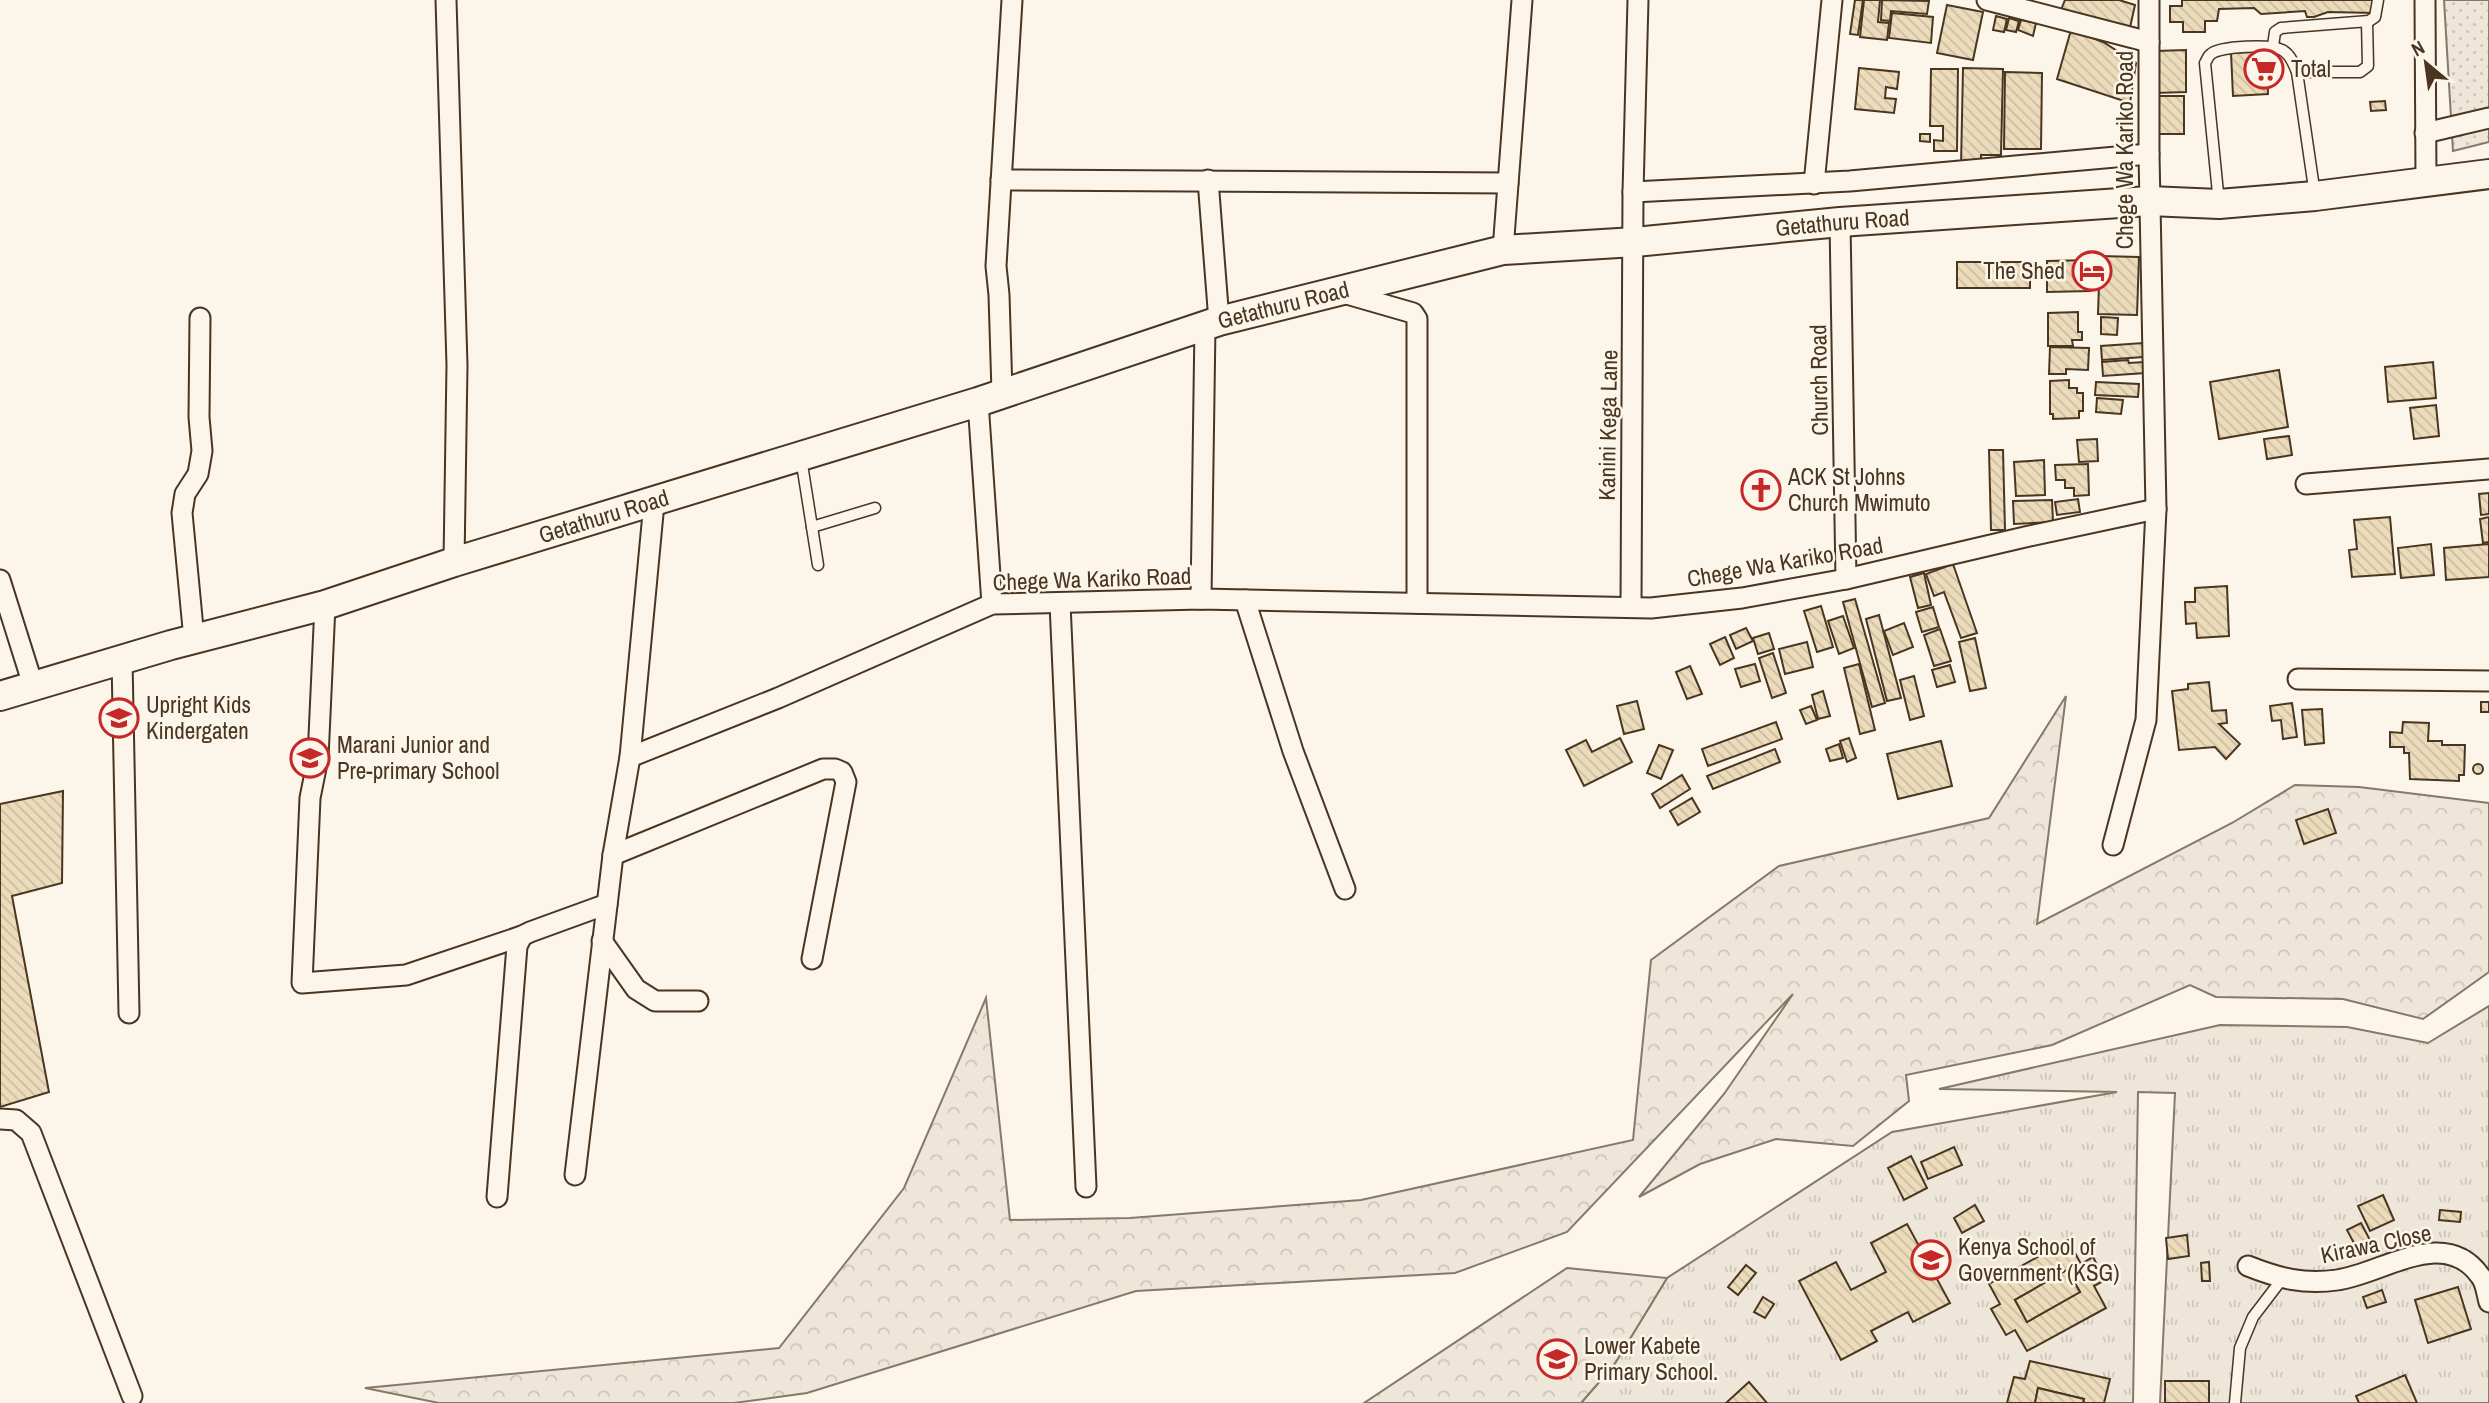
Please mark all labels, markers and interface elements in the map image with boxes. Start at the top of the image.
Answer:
north arrow [2391,28,2461,98]
text: N [2407,34,2429,62]
supermarket icon: Total [2243,48,2285,90]
street label: Chege Wa Kariko Road [2109,51,2140,249]
place label: Total [2291,53,2331,84]
street label: Getathuru Road [1774,201,1910,243]
hotel icon: The Shed [2071,250,2113,292]
place label: The Shed [1983,255,2065,286]
street label: Getathuru Road [1214,273,1352,336]
street label: Church Road [1802,324,1835,436]
street label: Kanini Kega Lane [1591,349,1624,501]
place label: ACK St Johns Church Mwimuto [1787,461,1931,518]
church icon: ACK St Johns Church Mwimuto [1740,469,1782,511]
street label: Getathuru Road [535,481,672,550]
street label: Chege Wa Kariko Road [1684,529,1885,594]
street label: Chege Wa Kariko Road [992,560,1192,597]
place label: Upright Kids Kindergaten [146,689,251,746]
school or university icon: Upright Kids Kindergaten [98,697,140,739]
place label: Marani Junior and Pre-primary School [337,729,499,786]
school or university icon: Marani Junior and Pre-primary School [289,737,331,779]
street label: Kirawa Close [2318,1217,2434,1270]
place label: Kenya School of Government (KSG) [1958,1231,2119,1288]
school or university icon: Kenya School of Government (KSG) [1910,1239,1952,1281]
place label: Lower Kabete Primary School. [1584,1330,1718,1387]
school or university icon: Lower Kabete Primary School. [1536,1338,1578,1380]

